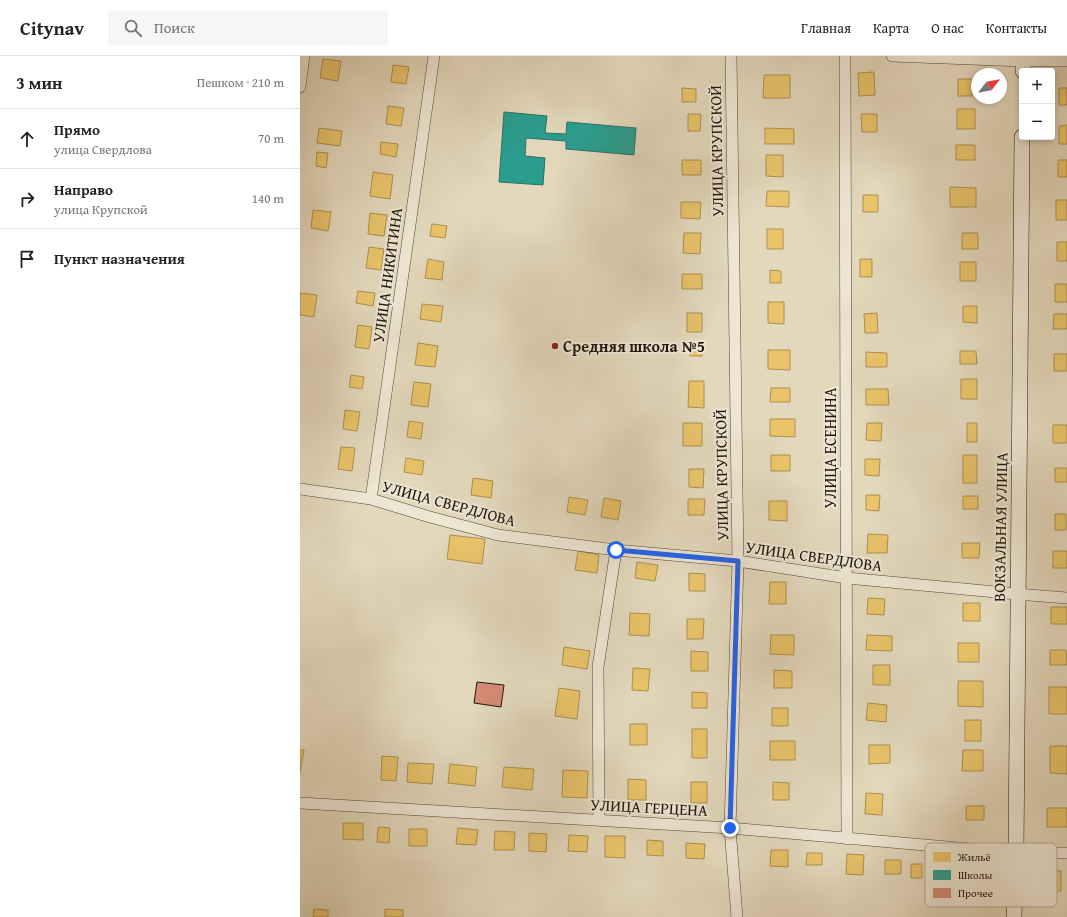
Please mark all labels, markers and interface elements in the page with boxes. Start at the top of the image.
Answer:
search box [108,10,388,46]
text: Citynav [20,14,84,42]
icon: search [122,17,144,39]
text: Поиск [154,17,195,38]
text: Главная [801,18,851,38]
text: Карта [873,18,909,38]
text: О нас [931,18,964,38]
text: Контакты [986,18,1047,38]
north arrow [971,68,1007,104]
map controls [1019,68,1055,140]
button: + [1019,68,1055,104]
text: 3 мин [16,70,62,95]
text: Пешком · 210 m [197,73,284,92]
street label: УЛИЦА КРУПСКОЙ [703,85,729,217]
button: − [1019,104,1055,140]
text: Прямо [54,119,100,140]
icon: ahead [16,128,38,150]
text: 70 m [258,129,284,148]
text: улица Свердлова [54,140,152,159]
text: Направо [54,179,113,200]
icon: right [16,188,38,210]
text: 140 m [252,189,284,208]
text: улица Крупской [54,200,148,219]
street label: УЛИЦА НИКИТИНА [366,206,408,344]
icon: arrive [16,248,38,270]
text: Пункт назначения [54,248,185,269]
place label: Средняя школа №5 [563,334,705,358]
marker: Средняя школа №5 [550,341,560,351]
street label: УЛИЦА ЕСЕНИНА [818,387,842,508]
street label: УЛИЦА КРУПСКОЙ [708,409,734,541]
street label: ВОКЗАЛЬНАЯ УЛИЦА [987,452,1013,602]
street label: УЛИЦА СВЕРДЛОВА [379,474,519,532]
street label: УЛИЦА СВЕРДЛОВА [744,535,884,577]
route start [607,541,625,559]
street label: УЛИЦА ГЕРЦЕНА [590,792,709,822]
route end [721,819,739,837]
legend [925,843,1057,907]
text: Жильё [957,849,991,865]
text: Школы [958,867,993,883]
text: Прочее [958,885,993,901]

